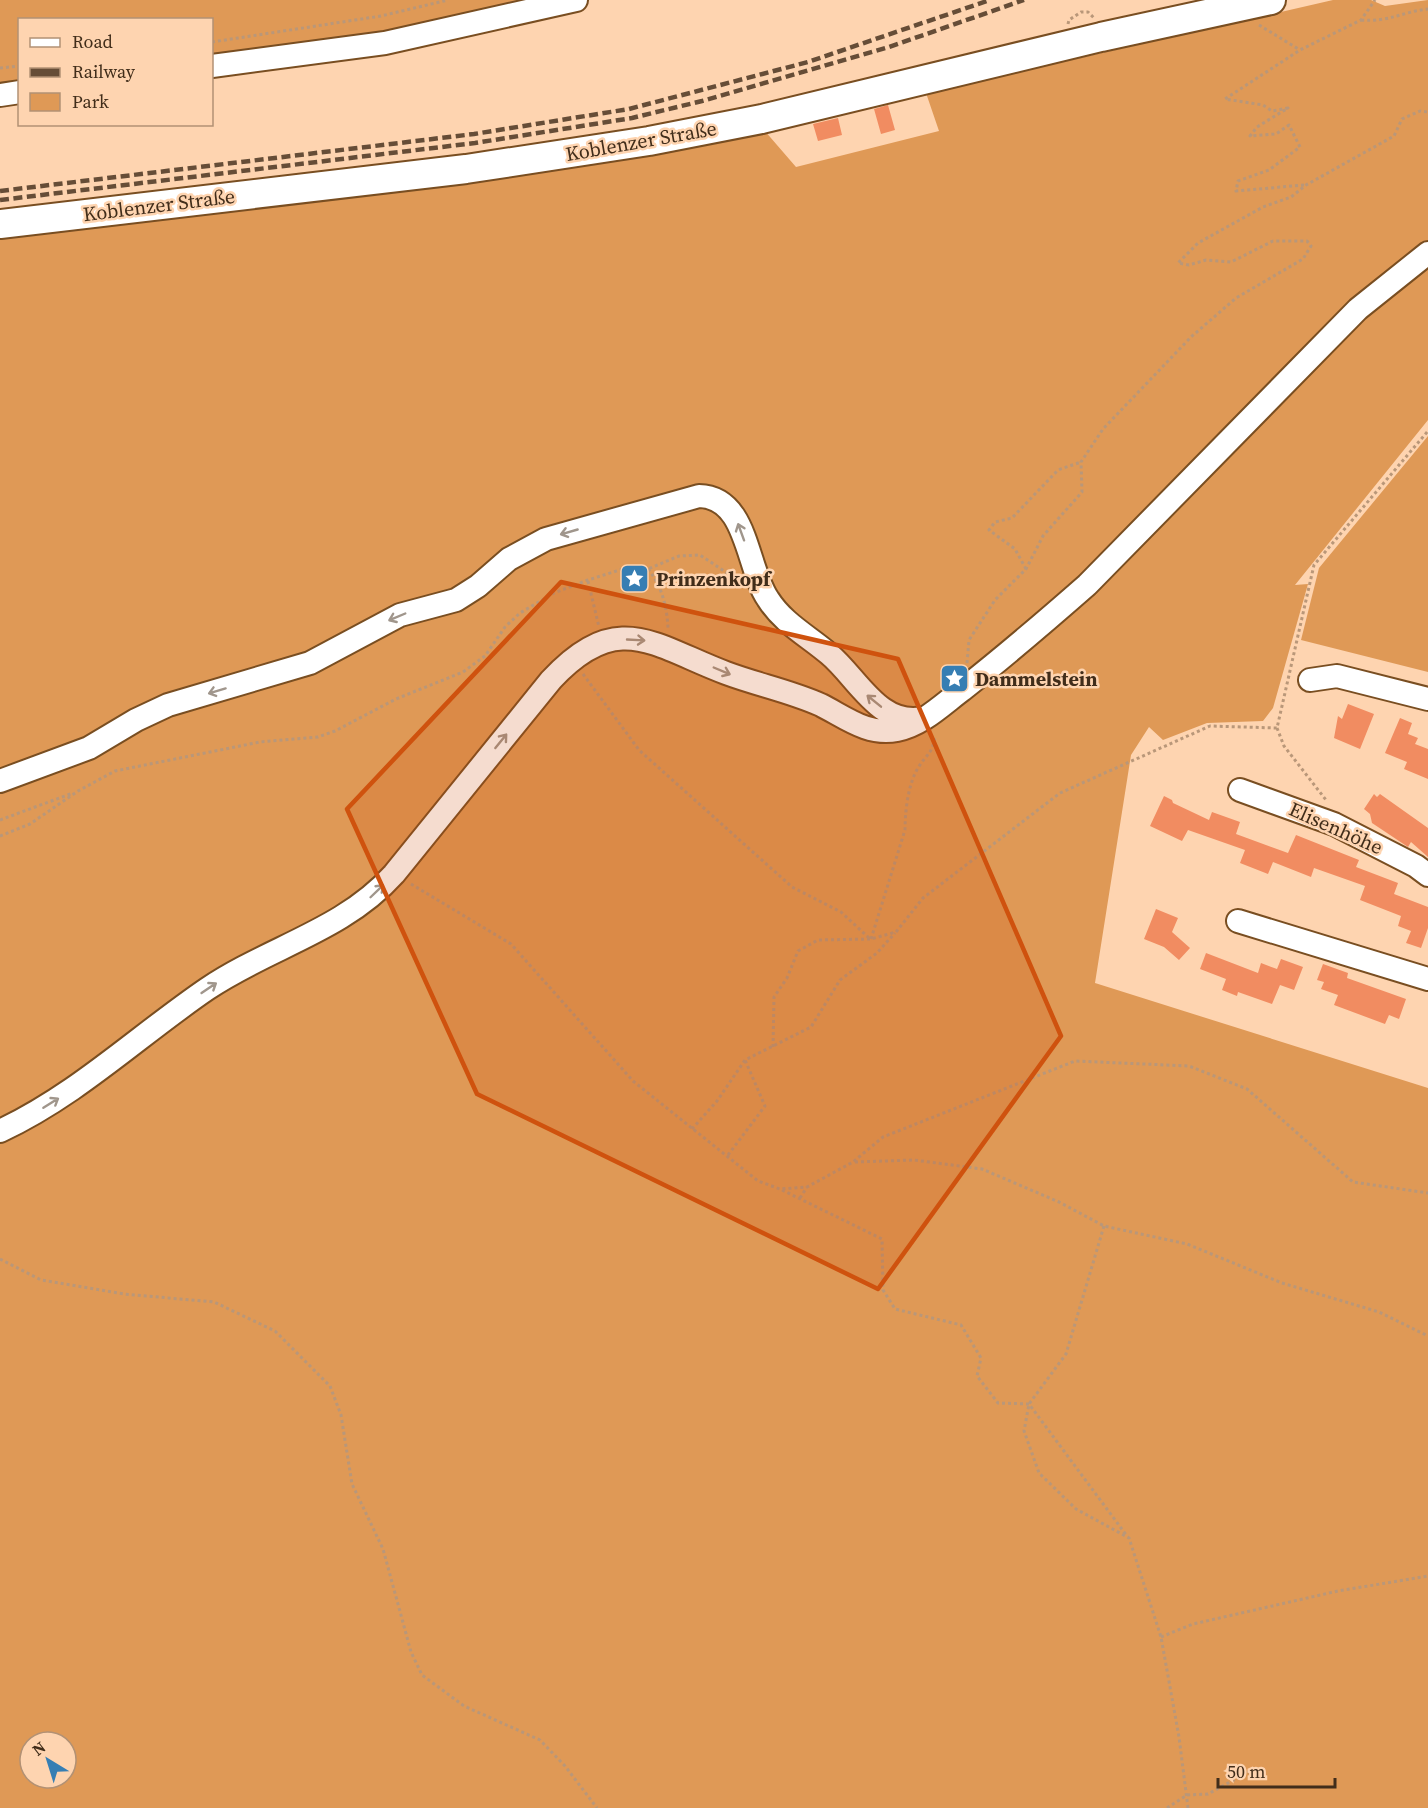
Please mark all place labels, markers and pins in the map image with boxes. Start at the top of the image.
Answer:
place icon: Prinzenkopf [619,563,651,595]
place label: Prinzenkopf [656,565,773,593]
place icon: Dammelstein [938,663,970,695]
place label: Dammelstein [975,665,1097,693]

